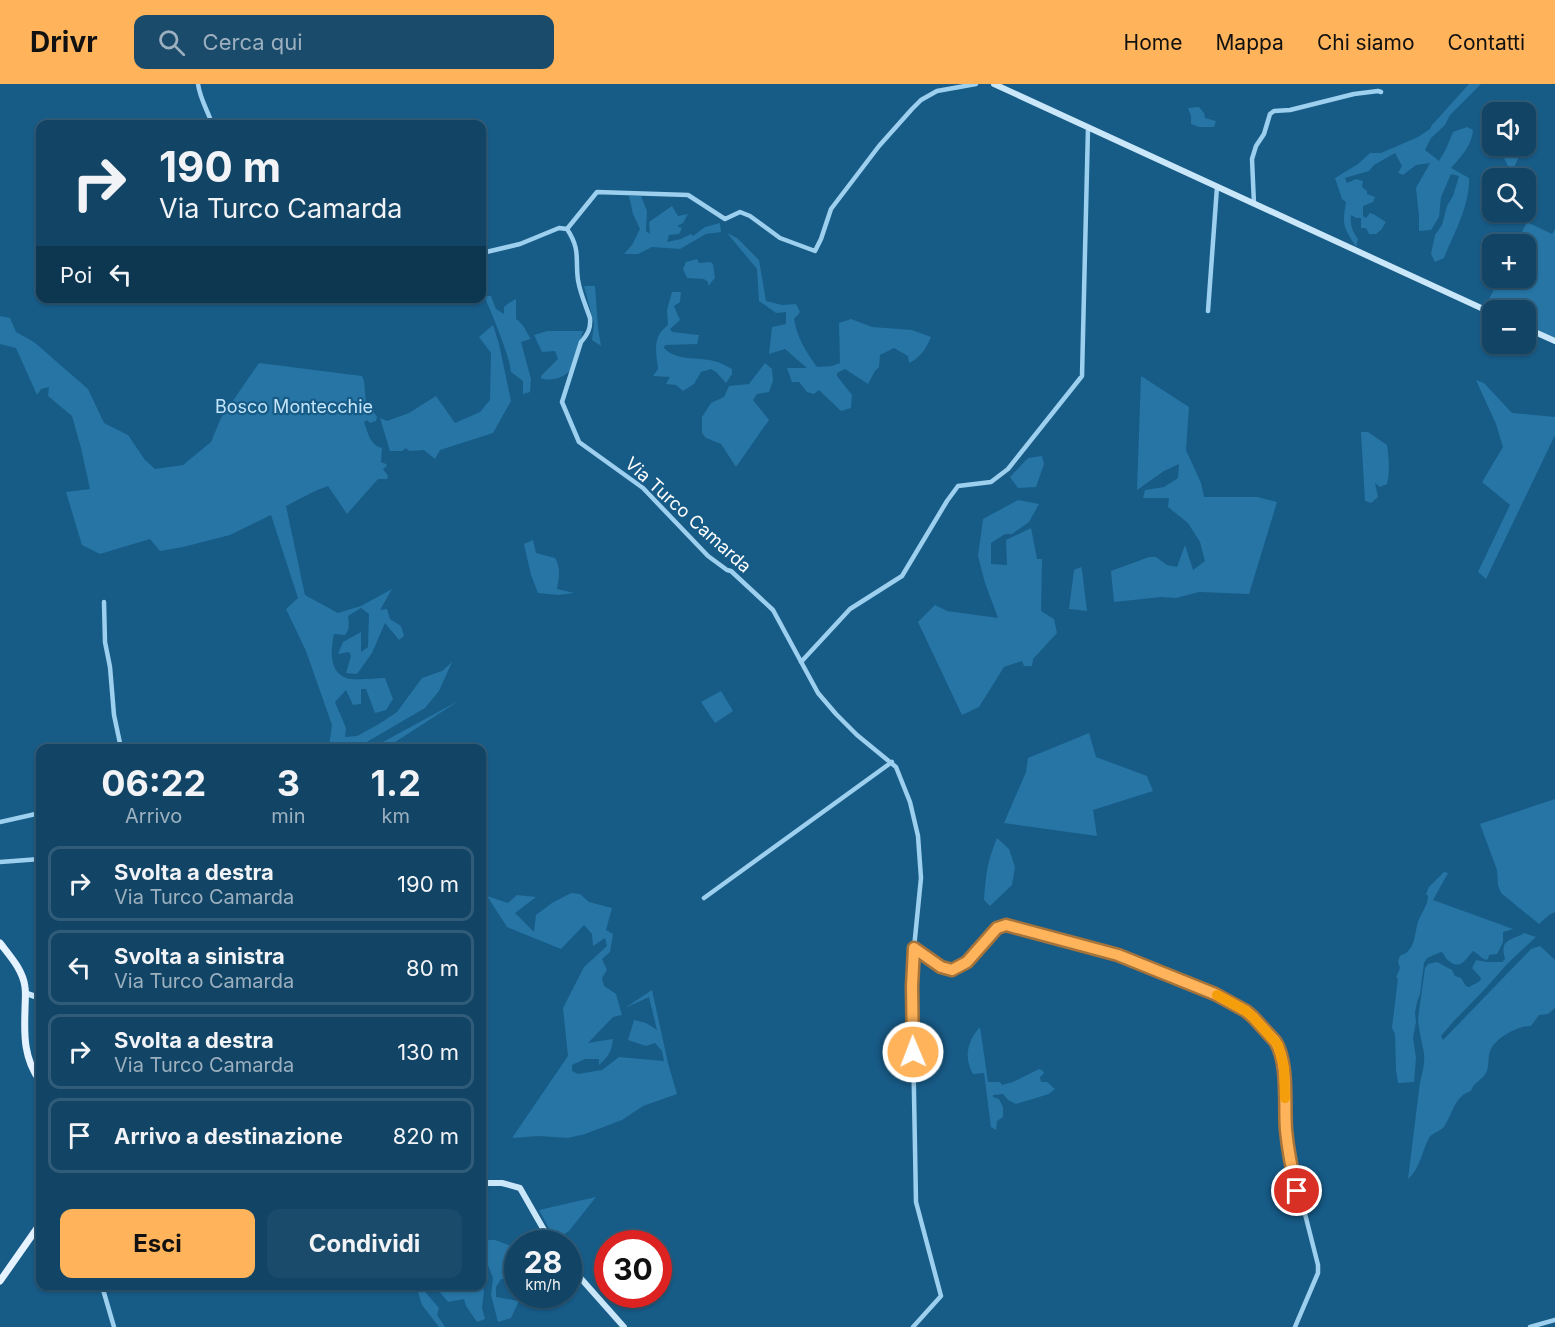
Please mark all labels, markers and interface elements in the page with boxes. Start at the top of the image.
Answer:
search box [134,15,554,69]
text: Drivr [30,25,98,59]
icon: search [155,26,188,59]
text: Cerca qui [203,29,303,55]
text: Home [1124,30,1182,55]
text: Mappa [1215,30,1284,55]
text: Chi siamo [1317,30,1415,55]
text: Contatti [1448,30,1525,55]
map controls [1482,102,1536,354]
button: sound [1482,102,1536,156]
text: 190 m [159,141,281,192]
icon: right [60,144,138,222]
button: search [1482,168,1536,222]
text: Via Turco Camarda [159,192,402,225]
button: + [1482,234,1536,288]
icon: left [104,258,137,291]
text: Poi [60,262,92,288]
button: − [1482,300,1536,354]
park label: Bosco Montecchie [215,396,373,417]
street label: Via Turco Camarda [621,453,756,577]
text: 06:22 [101,761,206,805]
text: 3 [277,761,300,805]
text: 1.2 [371,761,421,805]
text: Arrivo [125,804,182,828]
text: min [271,804,305,828]
text: km [381,804,410,828]
text: Svolta a destra [114,859,274,885]
icon: right [63,867,96,900]
text: 190 m [397,871,459,897]
text: Via Turco Camarda [114,885,294,909]
text: Svolta a sinistra [114,943,285,969]
icon: left [63,951,96,984]
text: 80 m [406,955,459,981]
text: Via Turco Camarda [114,969,294,993]
position arrow [881,1020,945,1084]
text: Svolta a destra [114,1027,274,1053]
icon: right [63,1035,96,1068]
text: 130 m [397,1039,459,1065]
text: Via Turco Camarda [114,1053,294,1077]
icon: arrive [63,1119,96,1152]
text: Arrivo a destinazione [114,1123,343,1149]
text: 820 m [393,1123,459,1149]
pin [1271,1165,1322,1216]
icon: arrive [1280,1174,1313,1207]
button: Esci [60,1209,255,1278]
button: Condividi [267,1209,462,1278]
speed limit sign: 30 [594,1230,672,1308]
text: 28 [524,1244,562,1280]
text: km/h [525,1275,561,1294]

